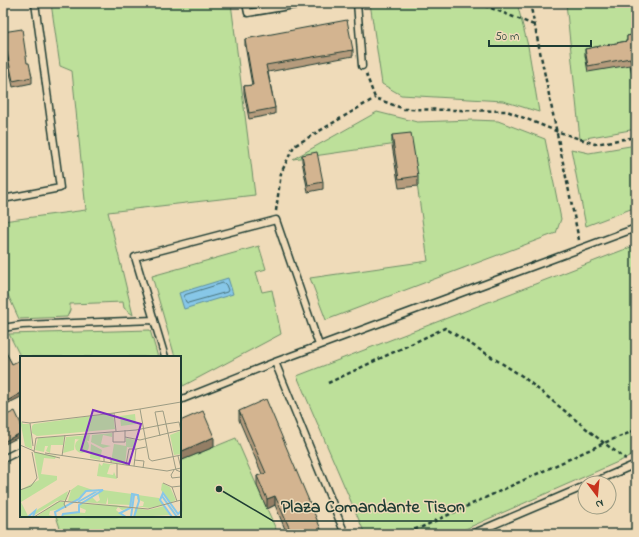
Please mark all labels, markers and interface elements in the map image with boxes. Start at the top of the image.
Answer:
scale bar [489,22,591,48]
text: 50 m [495,28,519,46]
inset map [20,356,181,517]
north arrow [577,475,617,515]
callout: Plaza Comandante Tison [273,491,473,521]
text: Plaza Comandante Tison [281,495,465,521]
text: N [594,495,605,512]

